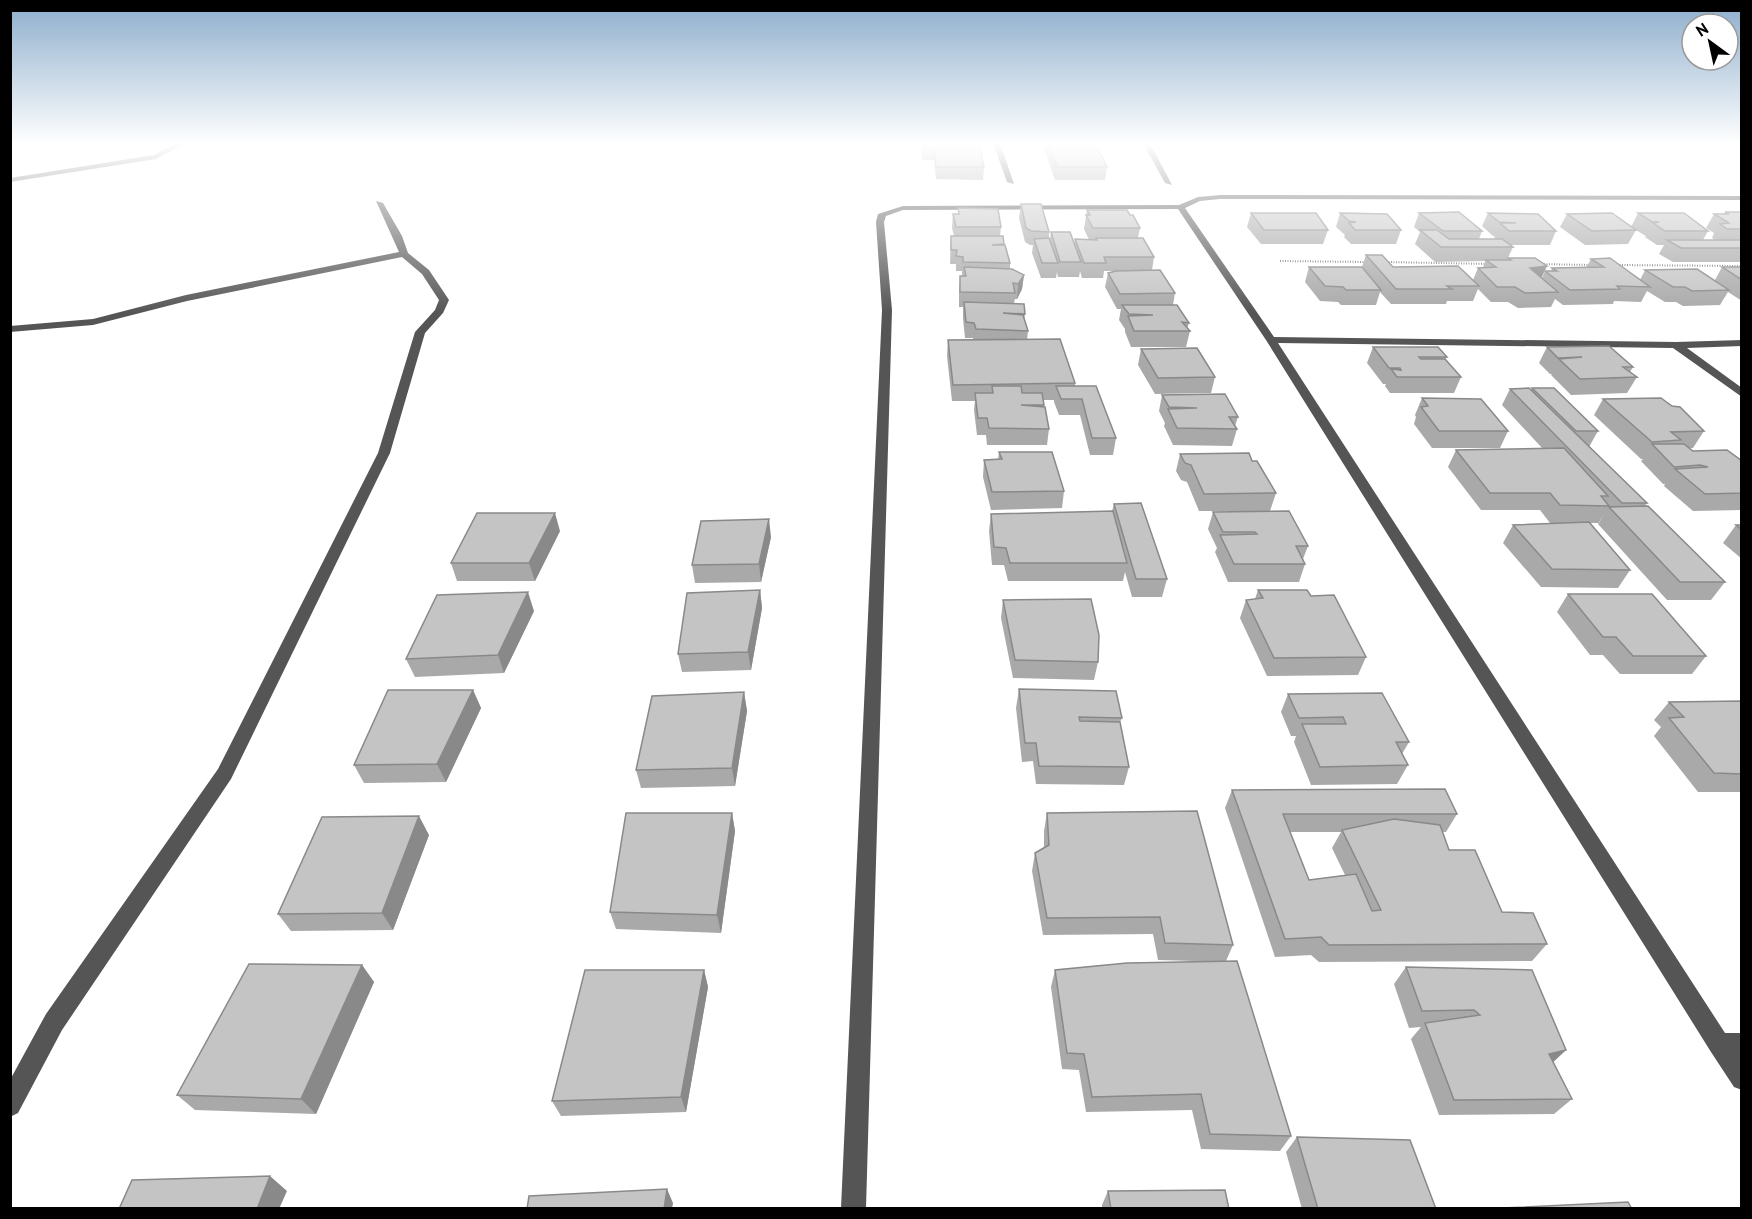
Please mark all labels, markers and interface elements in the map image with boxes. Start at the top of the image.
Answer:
north arrow [1680,12,1740,72]
text: N [1692,18,1712,41]

